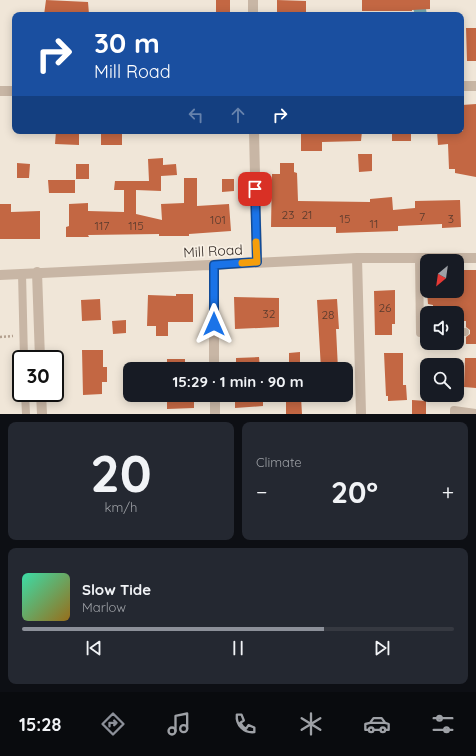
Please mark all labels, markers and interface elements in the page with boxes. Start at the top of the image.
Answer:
text: 30 m [94,25,160,60]
icon: right [28,28,80,80]
text: Mill Road [94,60,171,83]
icon: left [185,104,207,126]
icon: ahead [227,104,249,126]
icon: right [269,104,291,126]
pin [238,172,272,206]
icon: arrive [244,178,266,200]
house number: 23 [282,207,294,222]
house number: 21 [301,207,313,222]
house number: 7 [419,209,425,224]
house number: 15 [340,211,350,226]
house number: 3 [448,211,454,226]
house number: 101 [210,212,226,227]
house number: 11 [370,216,378,231]
house number: 117 [94,218,110,233]
house number: 115 [128,218,144,233]
street label: Mill Road [183,240,243,262]
north arrow [420,254,464,298]
map controls [420,254,464,402]
house number: 26 [378,300,392,315]
position arrow [193,303,235,345]
house number: 32 [263,306,276,321]
button: sound [420,306,464,350]
house number: 28 [321,307,335,322]
speed limit sign: 30 [12,350,64,402]
button: search [420,358,464,402]
text: 15:29 · 1 min · 90 m [172,372,304,391]
text: 20 [90,440,152,505]
text: Climate [256,454,302,470]
text: 20° [331,473,378,511]
text: − [256,478,267,506]
text: + [442,478,454,506]
text: km/h [105,499,137,515]
text: Slow Tide [82,580,151,599]
text: Marlow [82,599,126,615]
icon: previous [83,637,105,659]
icon: pause [227,637,249,659]
icon: next [371,637,393,659]
icon: directions [99,710,127,738]
icon: music [165,710,193,738]
icon: phone [231,710,259,738]
icon: climate [297,710,325,738]
icon: car [363,710,391,738]
icon: filters [429,710,457,738]
text: 15:28 [19,713,61,736]

